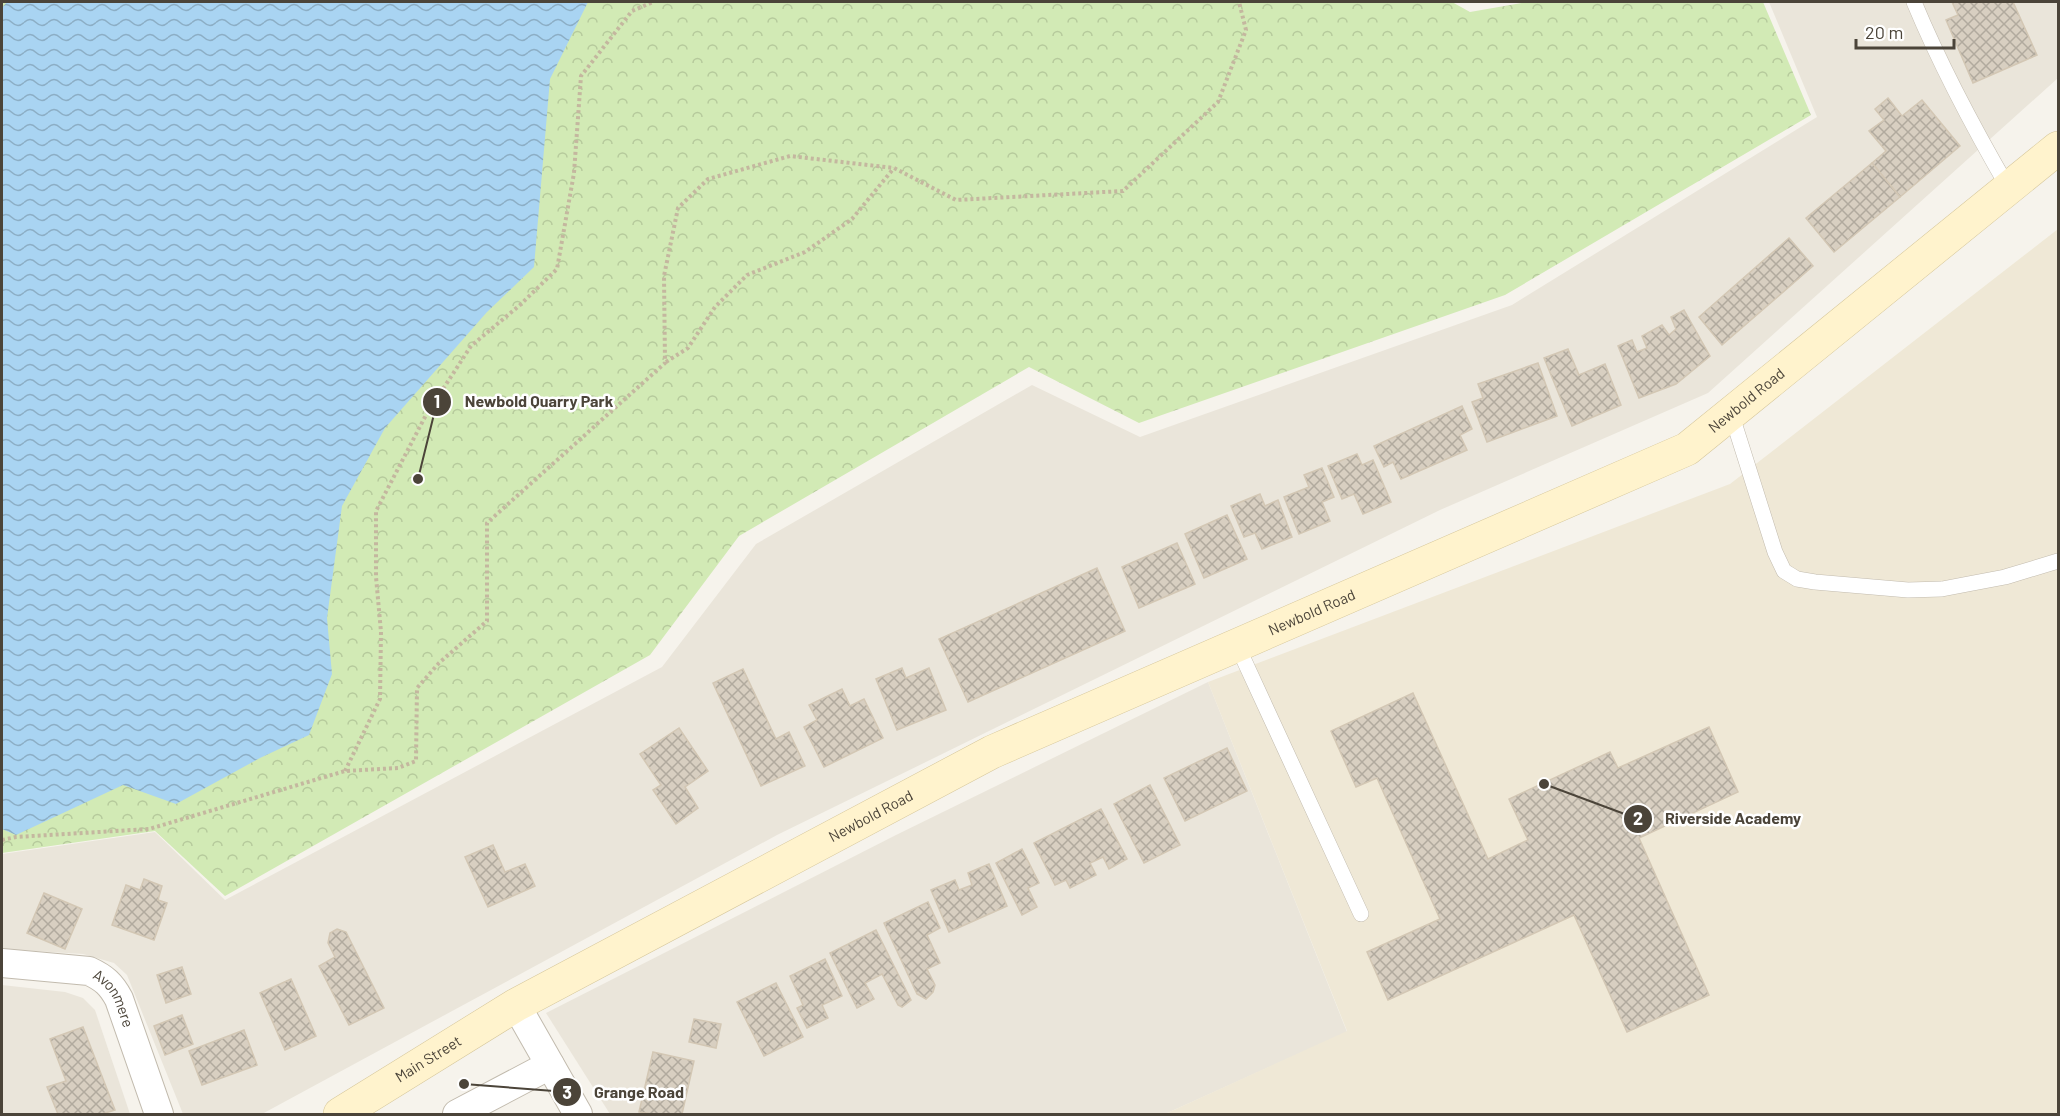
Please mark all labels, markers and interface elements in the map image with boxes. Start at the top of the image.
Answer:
scale bar [1856,12,1954,50]
text: 20 m [1865,21,1903,43]
street label: Newbold Road [1704,364,1788,436]
callout: Newbold Quarry Park [422,385,625,419]
text: 1 [434,390,440,412]
text: Newbold Quarry Park [465,391,614,410]
street label: Newbold Road [1265,585,1358,638]
street label: Newbold Road [825,786,916,845]
callout: Riverside Academy [1623,802,1813,836]
text: 2 [1633,807,1643,829]
text: Riverside Academy [1665,808,1801,827]
street label: Avonmere [90,965,138,1029]
street label: Main Street [392,1031,464,1086]
callout: Grange Road [552,1075,696,1109]
text: 3 [562,1081,572,1103]
text: Grange Road [594,1082,684,1101]

